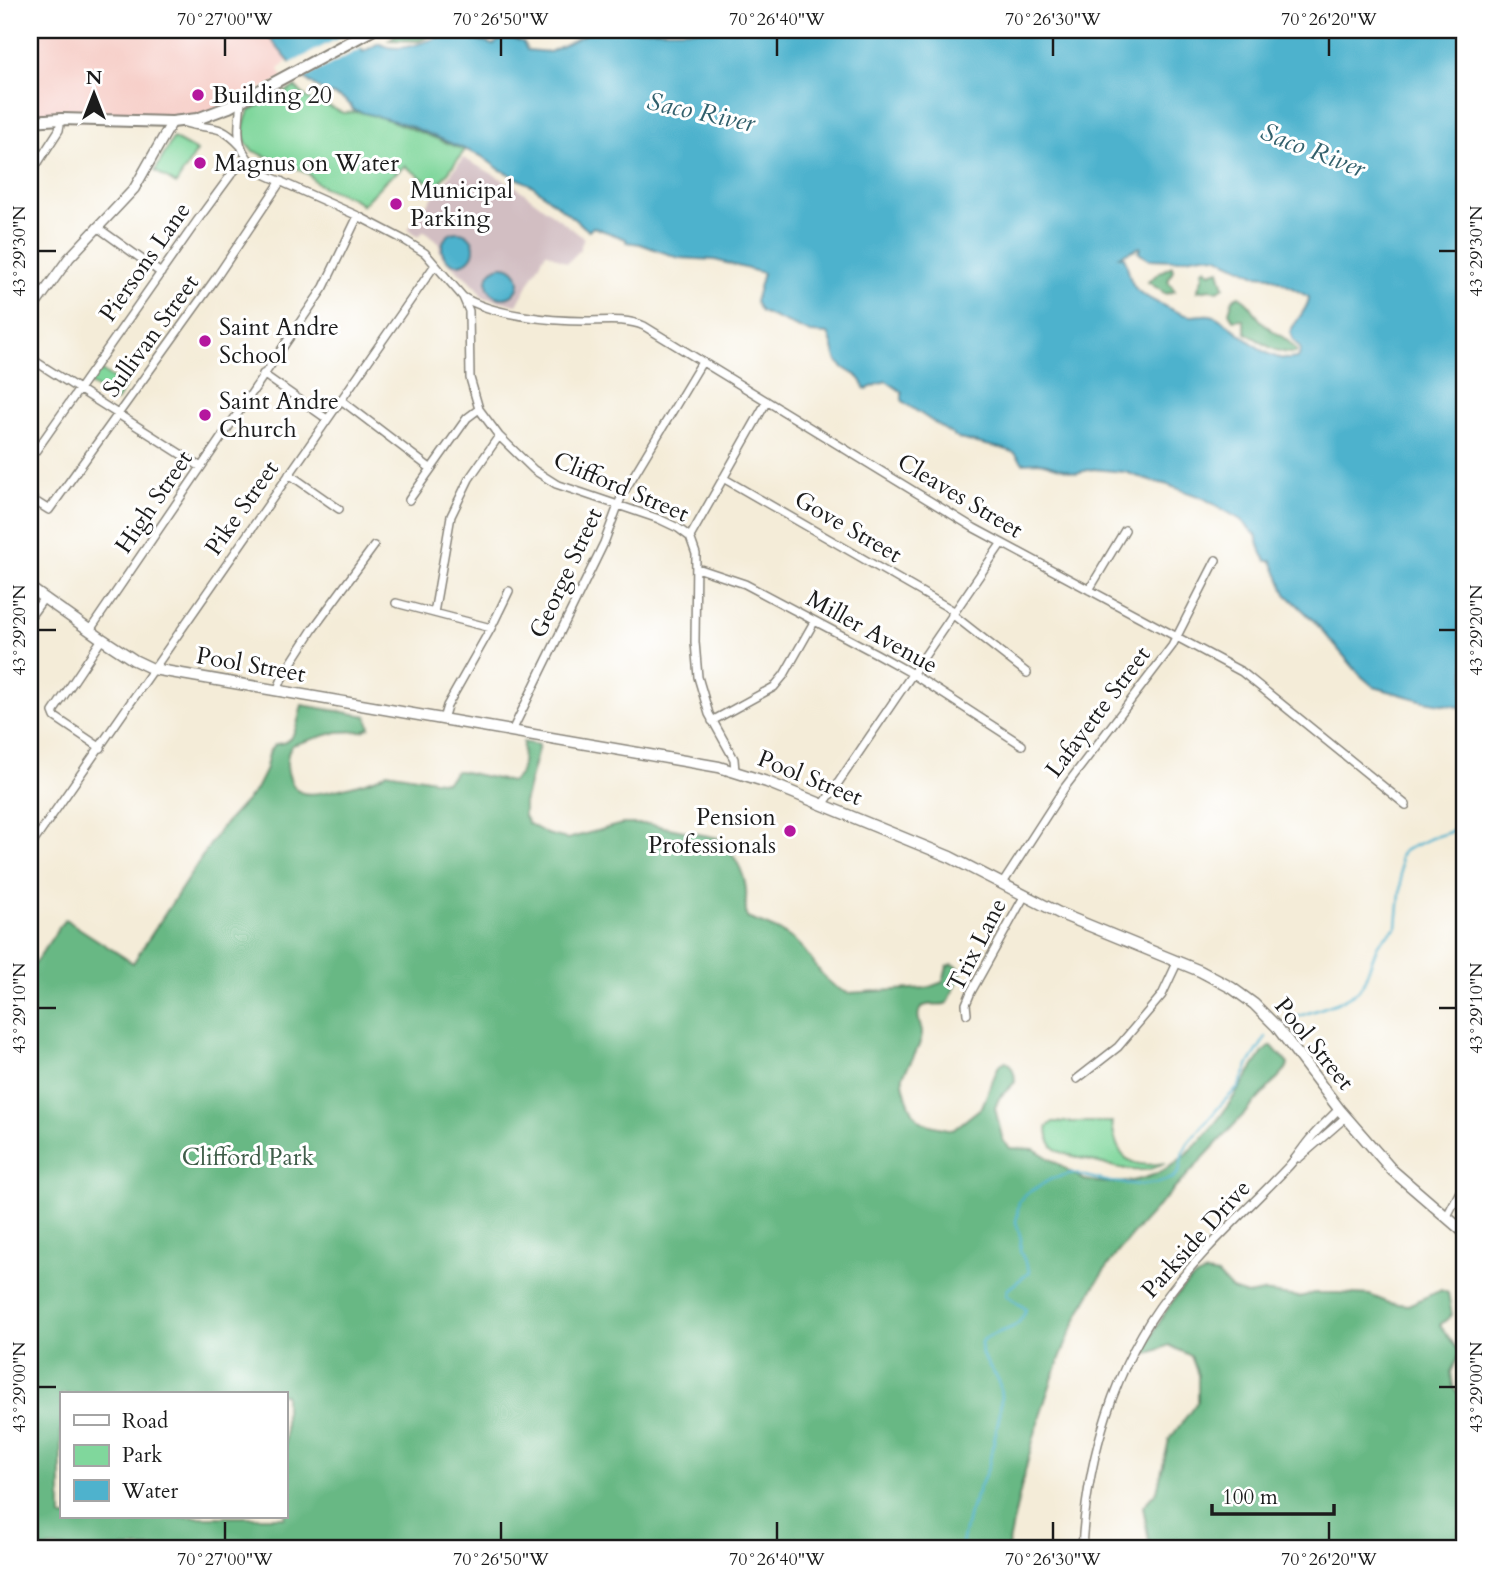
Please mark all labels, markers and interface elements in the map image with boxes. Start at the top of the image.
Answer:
text: 70°27'00"W [177,7,273,32]
text: 70°26'50"W [453,7,549,32]
text: 70°26'40"W [729,7,825,32]
text: 70°26'30"W [1005,7,1101,32]
text: 70°26'20"W [1281,7,1377,32]
north arrow [60,60,130,130]
text: N [86,65,103,91]
place label: Building 20 [212,79,332,112]
water label: Saco River [644,84,760,141]
marker: Building 20 [190,87,206,103]
water label: Saco River [1256,114,1372,186]
place label: Magnus on Water [214,147,399,180]
marker: Magnus on Water [192,155,208,171]
place label: Municipal Parking [410,174,513,235]
street label: Piersons Lane [92,196,198,328]
marker: Municipal Parking [388,196,404,212]
text: 43°29'30"N [7,205,32,297]
text: 43°29'30"N [1464,205,1489,297]
street label: Sullivan Street [95,268,207,404]
place label: Saint Andre School [219,311,339,372]
marker: Saint Andre School [197,333,213,349]
place label: Saint Andre Church [219,385,339,446]
marker: Saint Andre Church [197,407,213,423]
street label: High Street [107,444,201,560]
street label: Clifford Street [548,444,694,531]
street label: Cleaves Street [891,446,1029,547]
street label: Pike Street [197,454,287,562]
street label: Gove Street [788,483,908,571]
street label: George Street [521,502,611,643]
street label: Miller Avenue [800,582,944,682]
text: 43°29'20"N [7,584,32,676]
text: 43°29'20"N [1464,584,1489,676]
street label: Pool Street [194,639,309,691]
street label: Lafayette Street [1038,639,1158,784]
street label: Pool Street [753,742,868,814]
place label: Pension Professionals [648,801,776,862]
marker: Pension Professionals [782,823,798,839]
street label: Trix Lane [939,893,1015,997]
text: 43°29'10"N [7,962,32,1054]
text: 43°29'10"N [1464,962,1489,1054]
street label: Pool Street [1266,991,1362,1098]
park label: Clifford Park [182,1141,315,1174]
street label: Parkside Drive [1134,1173,1258,1305]
text: 43°29'00"N [7,1341,32,1433]
text: 43°29'00"N [1464,1341,1489,1433]
legend [60,1392,287,1518]
text: Road [122,1407,168,1436]
text: Park [122,1441,163,1470]
scale bar [1212,1473,1334,1517]
text: Water [121,1477,178,1506]
text: 100 m [1222,1483,1278,1512]
text: 70°27'00"W [177,1547,273,1572]
text: 70°26'50"W [453,1547,549,1572]
text: 70°26'40"W [729,1547,825,1572]
text: 70°26'30"W [1005,1547,1101,1572]
text: 70°26'20"W [1281,1547,1377,1572]

